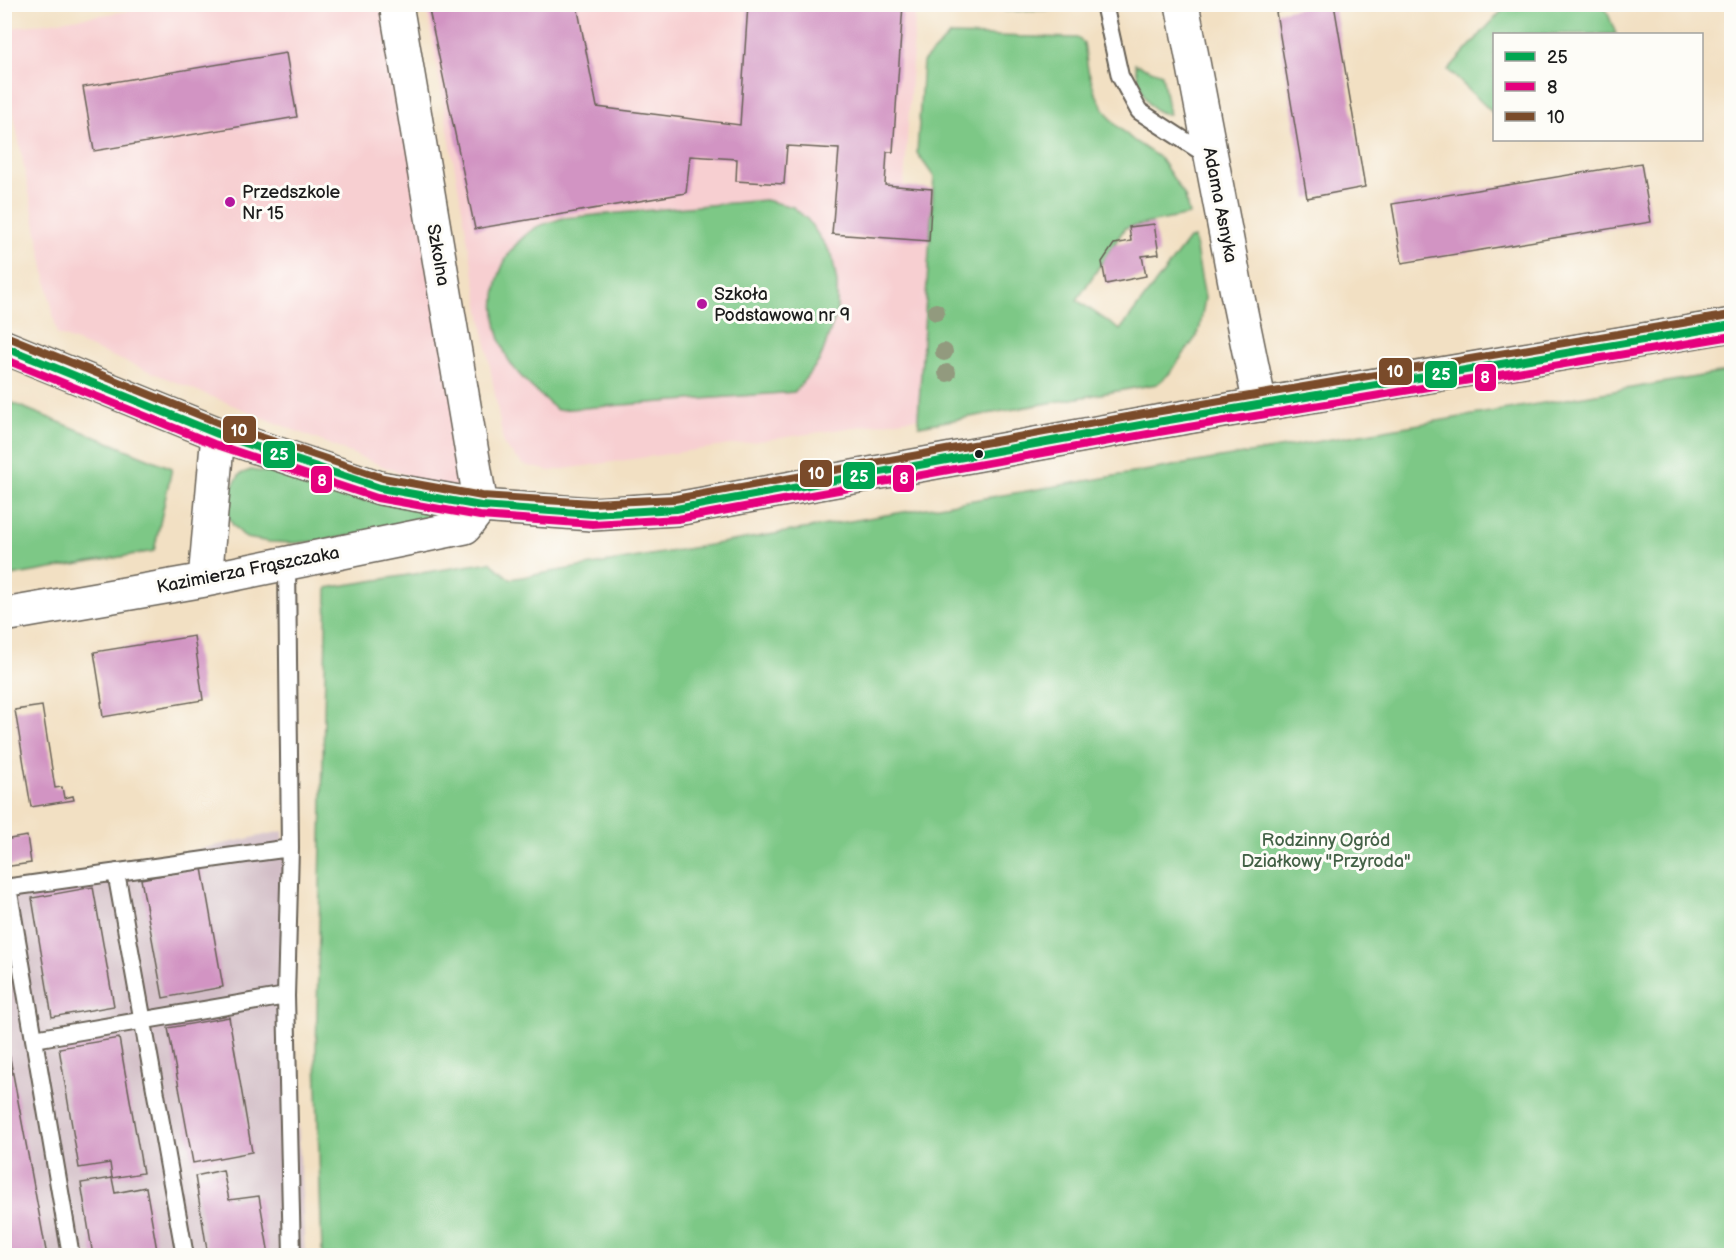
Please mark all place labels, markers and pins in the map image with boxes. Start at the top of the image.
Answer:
place label: Przedszkole Nr 15 [242,182,341,224]
marker: Przedszkole Nr 15 [223,195,237,209]
place label: Szkoła Podstawowa nr 9 [714,284,850,326]
marker: Szkoła Podstawowa nr 9 [695,297,709,311]
unlabelled marker [973,448,985,460]

